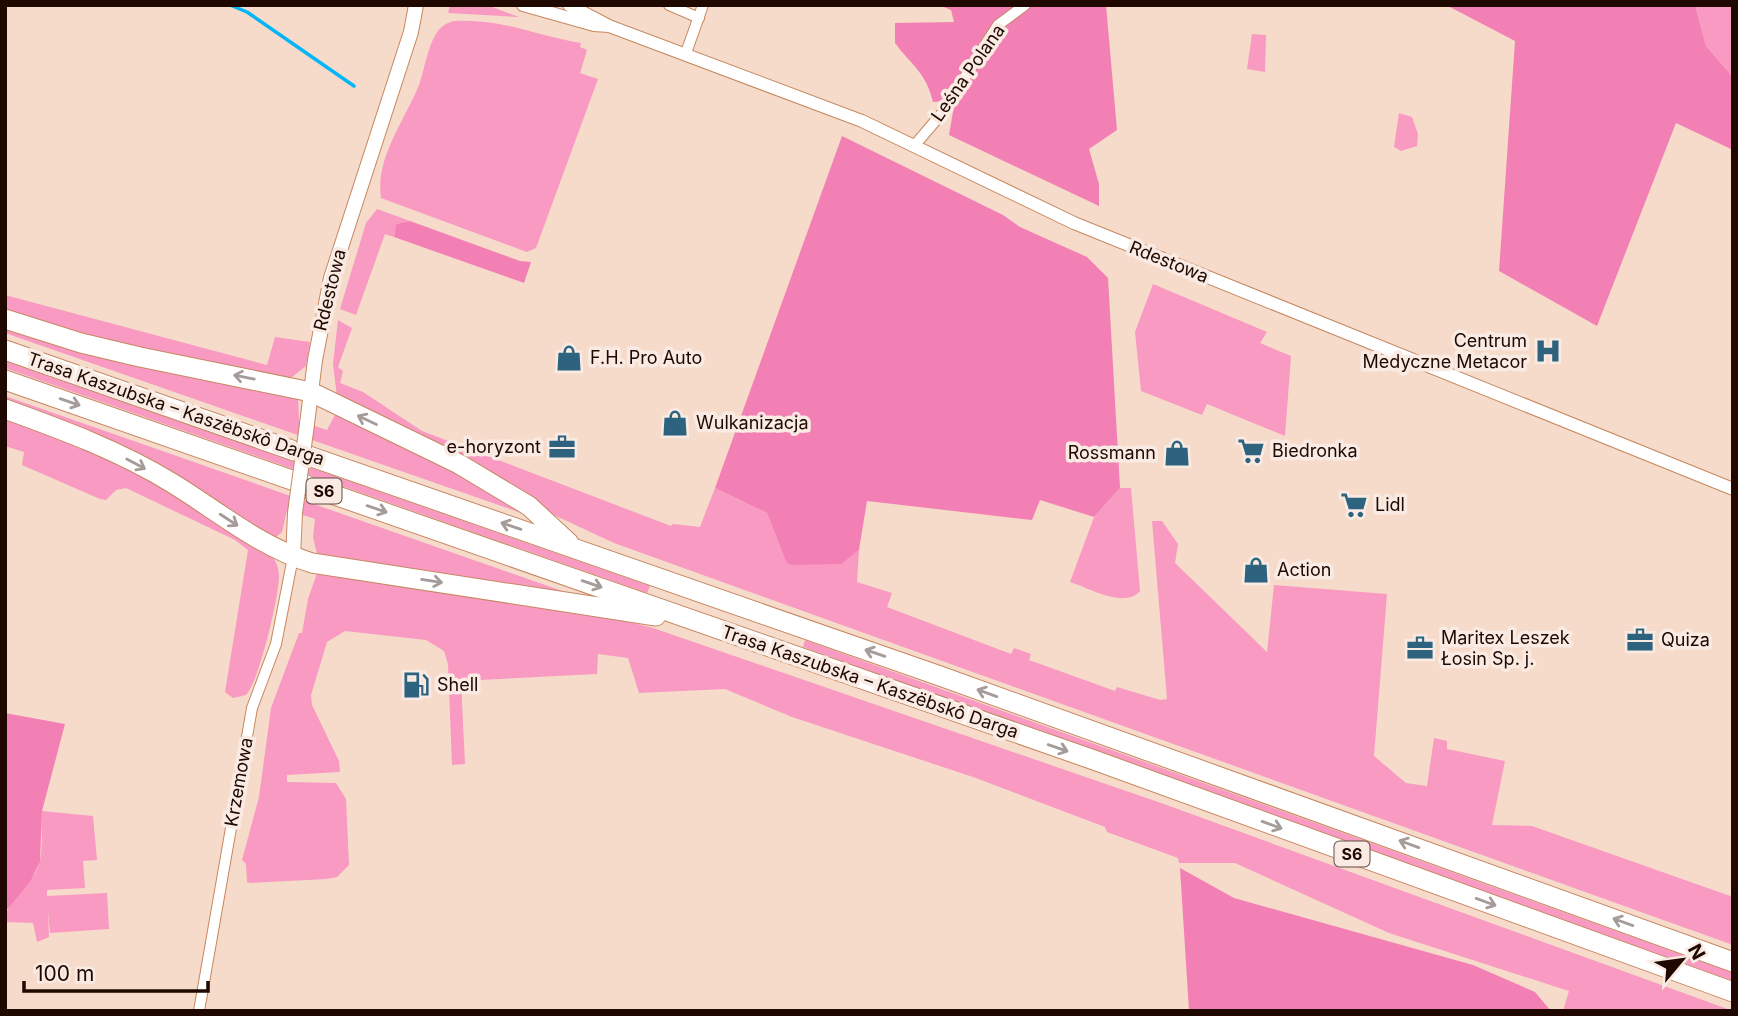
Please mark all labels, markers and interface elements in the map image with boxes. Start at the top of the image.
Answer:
street label: Leśna Polana [926,20,1009,125]
street label: Rdestowa [1127,236,1212,287]
street label: Rdestowa [309,247,350,333]
place label: Centrum Medyczne Metacor [1363,330,1527,372]
hospital icon: Centrum Medyczne Metacor [1533,336,1563,366]
shop icon: F.H. Pro Auto [554,343,584,373]
place label: F.H. Pro Auto [590,347,702,368]
street label: Trasa Kaszubska – Kaszëbskô Darga [25,348,327,469]
one-way arrow [234,370,256,383]
one-way arrow [58,397,80,409]
shop icon: Wulkanizacja [660,408,690,438]
one-way arrow [357,412,378,426]
place label: Wulkanizacja [696,412,809,433]
office icon: e-horyzont [547,432,577,462]
place label: e-horyzont [447,436,541,457]
supermarket icon: Biedronka [1236,436,1266,466]
shop icon: Rossmann [1162,438,1192,468]
place label: Biedronka [1272,440,1358,461]
place label: Rossmann [1068,442,1156,463]
one-way arrow [125,457,146,471]
road number: S6 [306,478,342,504]
supermarket icon: Lidl [1339,490,1369,520]
place label: Lidl [1375,494,1405,515]
one-way arrow [366,504,388,516]
one-way arrow [219,513,238,527]
one-way arrow [500,519,522,531]
shop icon: Action [1241,555,1271,585]
place label: Action [1277,559,1331,580]
one-way arrow [420,575,443,588]
one-way arrow [580,579,602,591]
street label: Trasa Kaszubska – Kaszëbskô Darga [719,621,1021,742]
office icon: Quiza [1625,625,1655,655]
place label: Maritex Leszek Łosin Sp. j. [1441,627,1570,669]
place label: Quiza [1661,629,1710,650]
office icon: Maritex Leszek Łosin Sp. j. [1405,633,1435,663]
one-way arrow [865,646,887,658]
fuel station icon: Shell [401,670,431,700]
place label: Shell [437,674,478,695]
one-way arrow [976,686,998,698]
street label: Krzemowa [220,736,257,828]
one-way arrow [1047,743,1069,755]
one-way arrow [1261,820,1283,832]
one-way arrow [1398,837,1420,849]
road number: S6 [1334,842,1370,866]
one-way arrow [1475,897,1497,910]
one-way arrow [1612,915,1634,927]
north arrow [1647,925,1717,995]
text: N [1683,940,1710,964]
scale bar [24,950,208,994]
text: 100 m [35,961,94,986]

